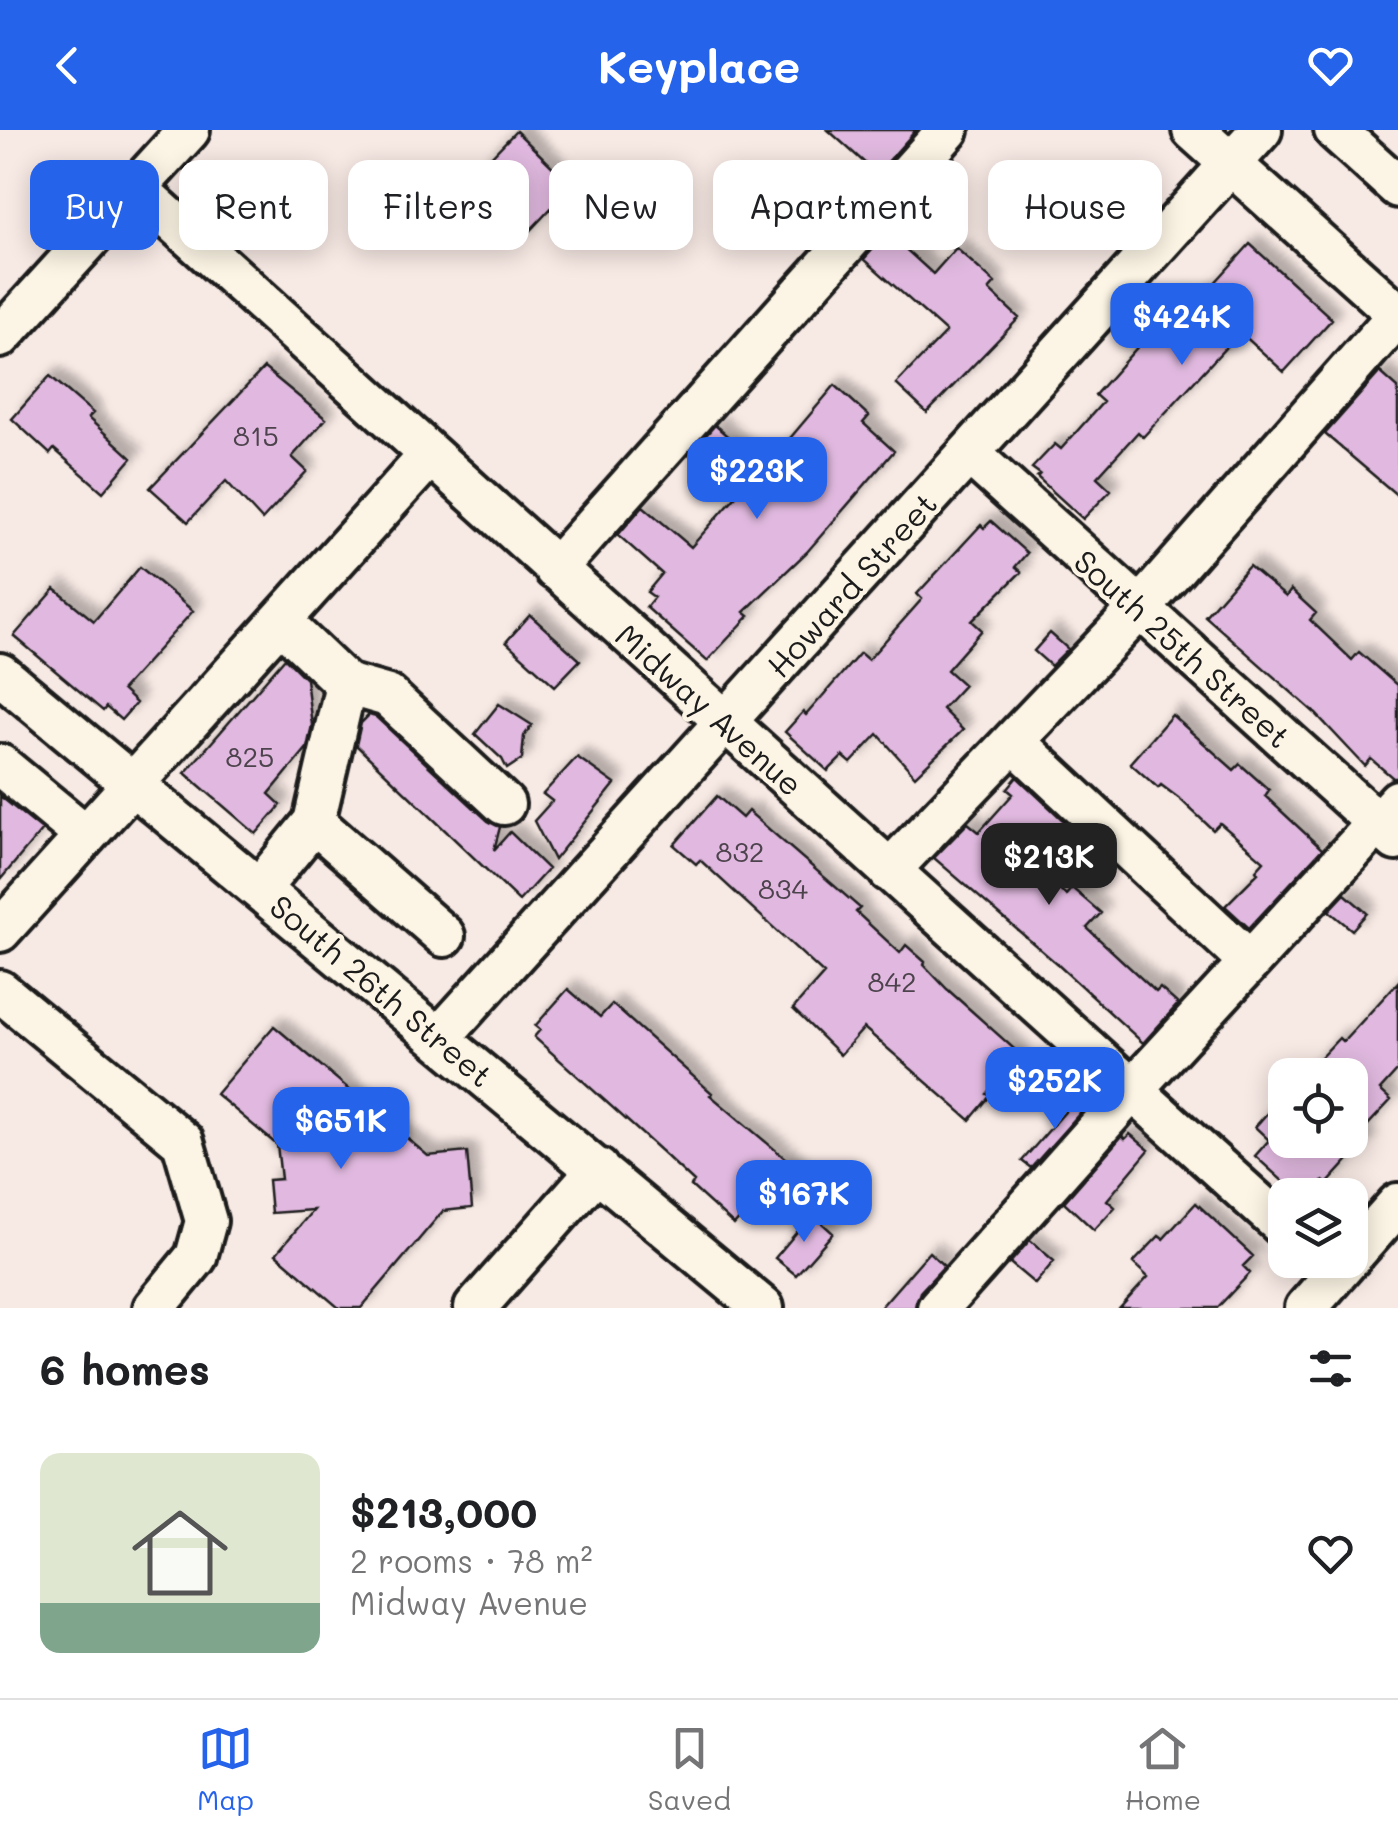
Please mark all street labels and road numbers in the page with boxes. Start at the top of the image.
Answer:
street label: Howard Street [757,483,945,685]
street label: South 25th Street [1066,540,1300,756]
street label: Midway Avenue [607,614,812,805]
street label: South 26th Street [262,884,502,1096]

